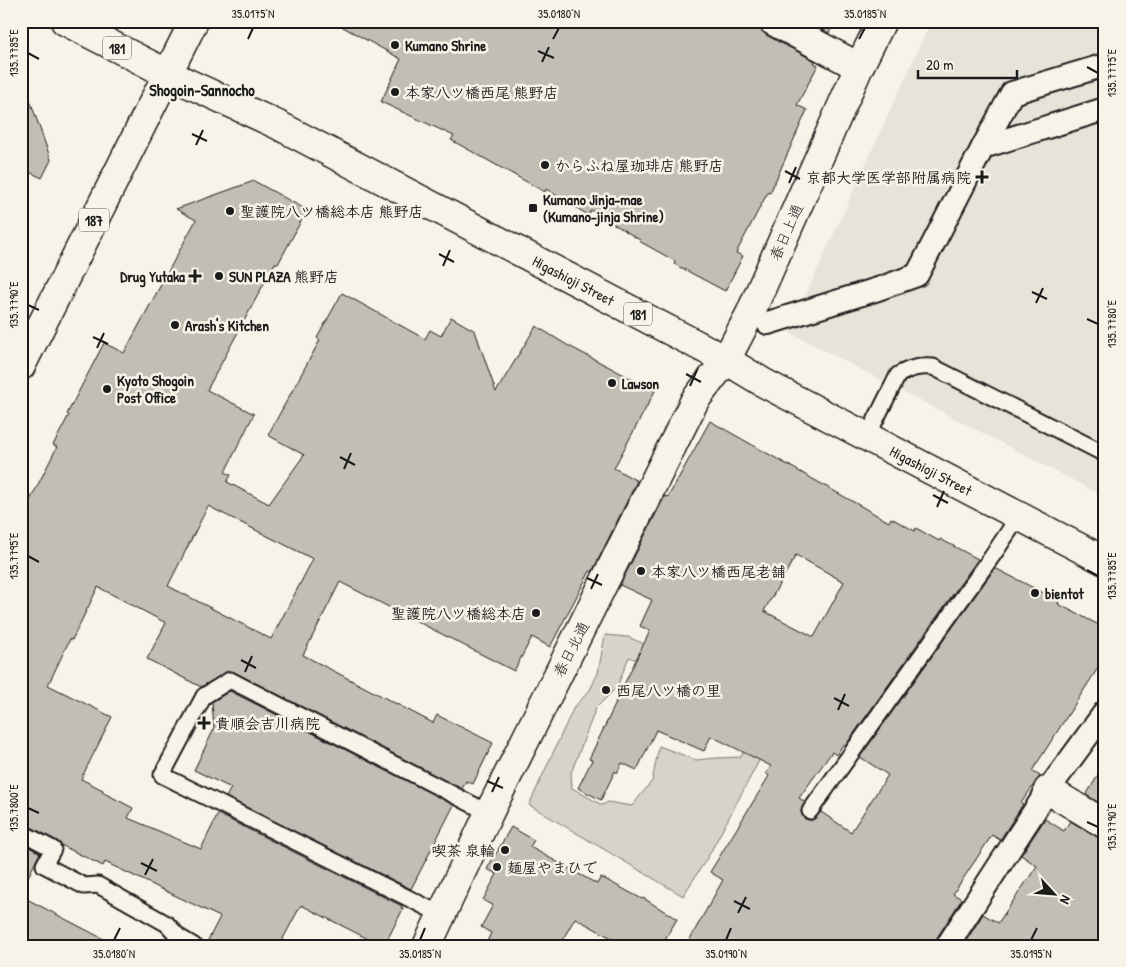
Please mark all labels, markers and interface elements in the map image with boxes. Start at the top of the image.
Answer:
text: 35.0175°N [232,5,274,22]
text: 35.0180°N [538,5,580,22]
text: 35.0185°N [844,5,886,22]
text: 135.7785°E [5,29,22,77]
place label: Kumano Shrine [405,35,486,56]
road number: 181 [103,36,131,59]
marker: Kumano Shrine [389,39,401,51]
scale bar [918,48,1017,80]
text: 135.7775°E [1103,48,1120,97]
text: 20 m [926,54,953,75]
district label: Shogoin-Sannocho [149,79,255,102]
place label: 本家八ツ橋西尾 熊野店 [405,82,558,103]
marker: 本家八ツ橋西尾 熊野店 [389,86,401,98]
place label: からふね屋珈琲店 熊野店 [555,155,723,176]
marker: からふね屋珈琲店 熊野店 [539,159,551,171]
place label: 京都大学医学部附属病院 [806,167,971,188]
marker: 京都大学医学部附属病院 [975,170,989,184]
place label: Kumano Jinja-mae (Kumano-jinja Shrine) [543,189,664,227]
street label: 春日上通 [764,200,808,264]
place label: 聖護院八ツ橋総本店 熊野店 [240,201,423,222]
marker: Kumano Jinja-mae (Kumano-jinja Shrine) [527,202,539,214]
marker: 聖護院八ツ橋総本店 熊野店 [224,205,236,217]
road number: 187 [79,208,109,232]
street label: Higashioji Street [529,250,619,311]
place label: Drug Yutaka [120,266,185,288]
place label: SUN PLAZA 熊野店 [229,266,339,287]
marker: Drug Yutaka [189,270,201,282]
marker: SUN PLAZA 熊野店 [213,270,225,282]
text: 135.7790°E [5,281,22,329]
text: 135.7780°E [1103,299,1120,348]
road number: 181 [624,302,652,326]
place label: Arash's Kitchen [185,315,269,336]
marker: Arash's Kitchen [169,319,181,331]
place label: Kyoto Shogoin Post Office [117,370,194,408]
place label: Lawson [622,373,659,394]
marker: Lawson [606,377,618,389]
marker: Kyoto Shogoin Post Office [101,383,113,395]
street label: Higashioji Street [887,440,977,501]
text: 135.7795°E [5,532,22,579]
text: 135.7785°E [1103,552,1120,600]
place label: 本家八ツ橋西尾老舗 [651,561,786,582]
marker: 本家八ツ橋西尾老舗 [635,565,647,577]
place label: bientot [1045,583,1084,604]
marker: bientot [1029,587,1041,599]
place label: 聖護院八ツ橋総本店 [391,603,526,624]
marker: 聖護院八ツ橋総本店 [530,607,542,619]
street label: 春日北通 [548,617,594,681]
place label: 西尾八ツ橋の里 [616,680,721,701]
marker: 西尾八ツ橋の里 [600,684,612,696]
place label: 貴順会吉川病院 [215,713,320,734]
marker: 貴順会吉川病院 [197,716,211,730]
text: 135.7800°E [5,784,22,832]
text: 135.7790°E [1103,803,1120,851]
place label: 喫茶 泉輪 [432,840,495,861]
marker: 喫茶 泉輪 [499,844,511,856]
place label: 麺屋やまひで [507,857,597,878]
marker: 麺屋やまひで [491,861,503,873]
north arrow [1028,870,1078,920]
text: N [1056,892,1076,908]
text: 35.0180°N [93,945,135,962]
text: 35.0185°N [399,945,441,962]
text: 35.0190°N [705,945,747,962]
text: 35.0195°N [1010,945,1052,962]

